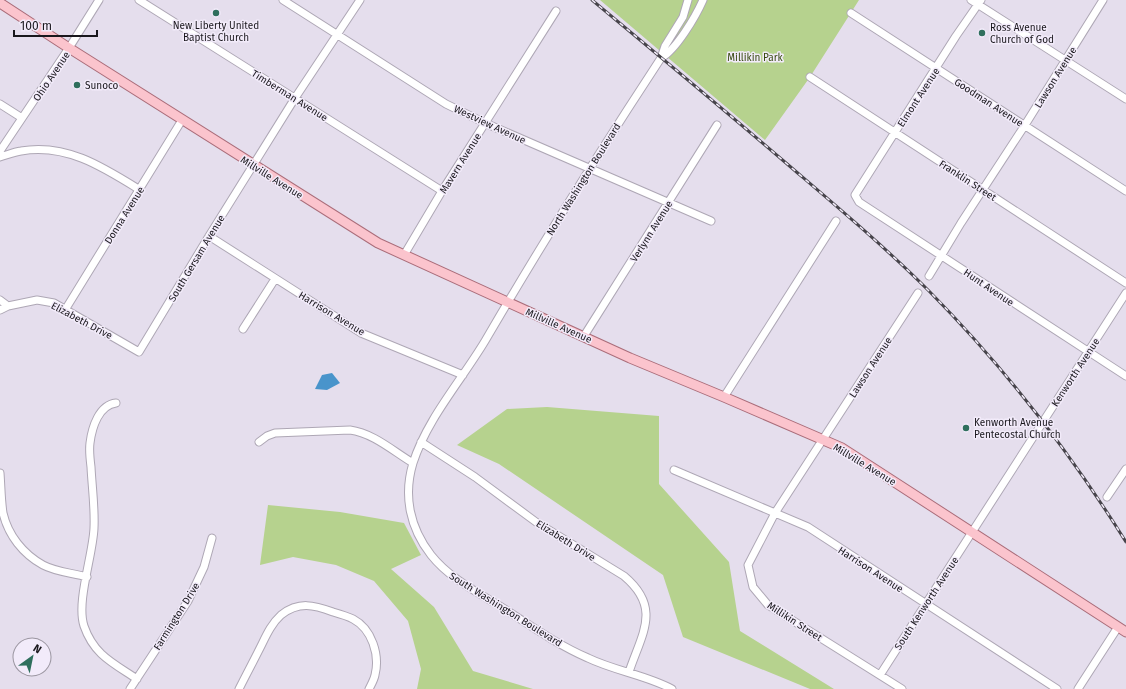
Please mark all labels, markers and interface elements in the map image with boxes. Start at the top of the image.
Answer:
marker: New Liberty United Baptist Church [211,8,221,18]
scale bar [14,12,97,38]
text: 100 m [20,19,52,33]
place label: New Liberty United Baptist Church [173,20,259,44]
place label: Ross Avenue Church of God [990,22,1054,46]
marker: Ross Avenue Church of God [977,28,987,38]
street label: Lawson Avenue [1032,45,1079,110]
street label: Ohio Avenue [31,49,73,104]
park label: Millikin Park [727,52,784,64]
street label: Elmont Avenue [895,66,942,129]
street label: Timberman Avenue [249,68,330,124]
street label: Goodman Avenue [952,76,1025,130]
marker: Sunoco [72,80,82,90]
place label: Sunoco [85,80,119,92]
street label: Westview Avenue [452,103,527,147]
street label: North Washington Boulevard [544,121,623,238]
street label: Mavern Avenue [437,131,484,196]
street label: Millville Avenue [238,154,305,202]
street label: Franklin Street [937,158,999,204]
street label: Donna Avenue [102,185,147,246]
street label: Verlynn Avenue [628,199,675,264]
street label: South Gersam Avenue [166,213,228,304]
street label: Hunt Avenue [961,267,1016,309]
street label: Harrison Avenue [296,289,367,338]
street label: Elizabeth Drive [49,300,114,342]
street label: Millville Avenue [524,306,594,346]
street label: Lawson Avenue [847,335,895,400]
street label: Kenworth Avenue [1049,336,1102,409]
place label: Kenworth Avenue Pentecostal Church [974,417,1061,441]
marker: Kenworth Avenue Pentecostal Church [961,423,971,433]
street label: Millville Avenue [831,441,898,488]
street label: Elizabeth Drive [534,518,597,564]
street label: Harrison Avenue [836,544,905,595]
street label: South Kenworth Avenue [892,555,961,652]
street label: South Washington Boulevard [447,570,564,650]
street label: Farmington Drive [151,581,202,652]
street label: Millikin Street [765,600,824,644]
north arrow [12,637,52,677]
text: N [31,642,44,656]

